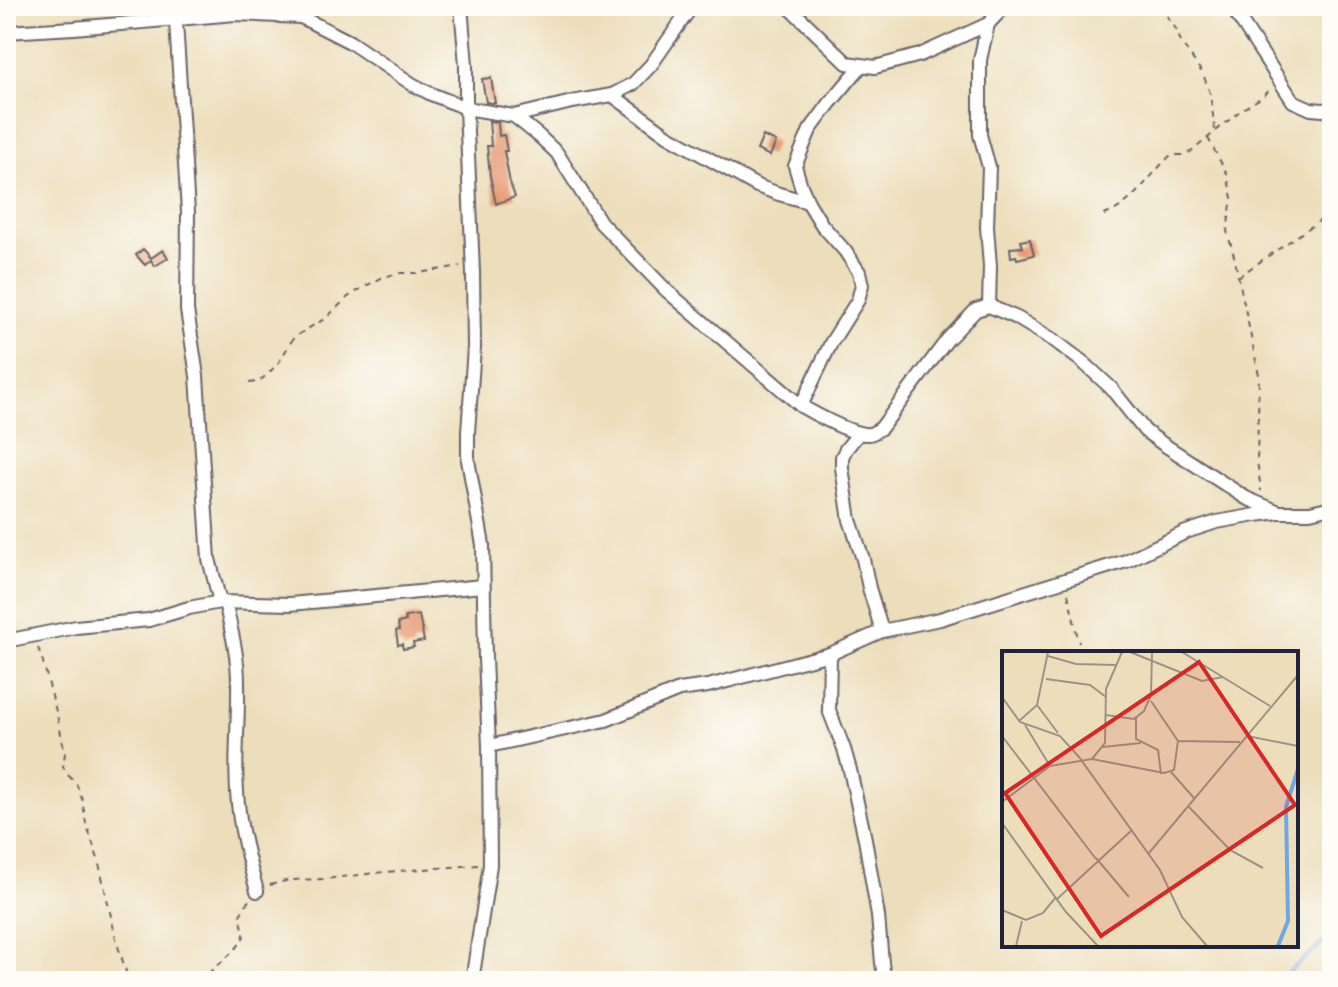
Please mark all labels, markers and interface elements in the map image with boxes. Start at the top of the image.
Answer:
inset map [1002,651,1298,947]

